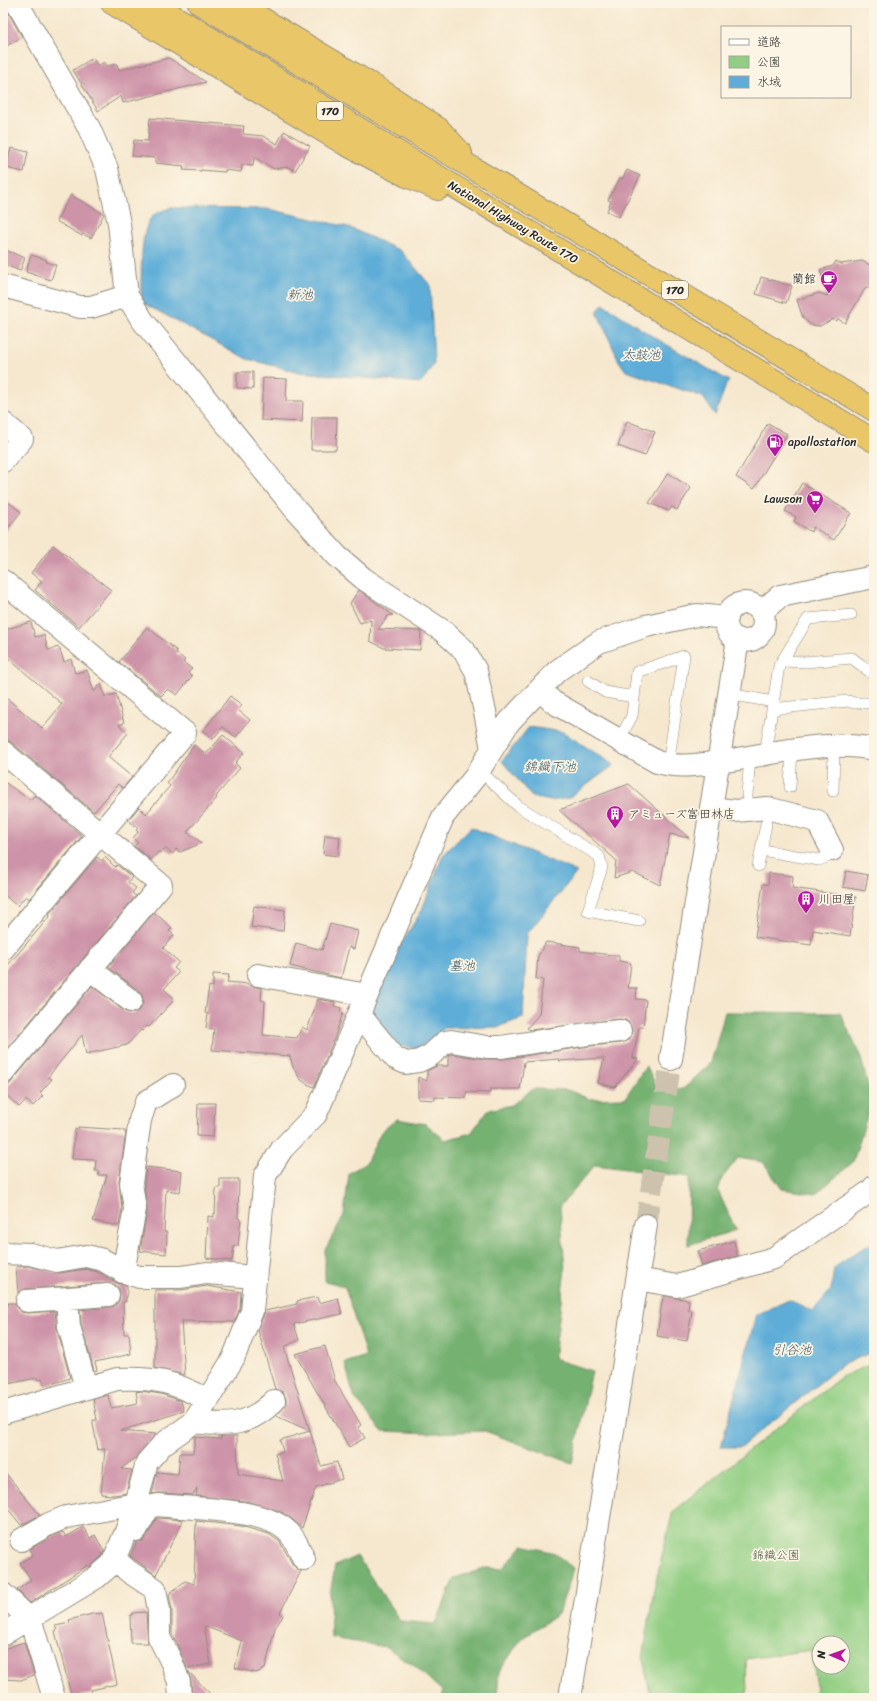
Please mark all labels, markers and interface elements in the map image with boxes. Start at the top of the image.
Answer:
legend [721,26,851,98]
text: 道路 [757,31,781,53]
text: 公園 [757,51,781,73]
text: 水域 [757,71,781,93]
road number: 170 [317,102,343,120]
street label: National Highway Route 170 [443,174,583,270]
place label: 蘭館 [792,268,816,290]
cafe icon: 蘭館 [819,269,839,294]
road number: 170 [662,281,688,299]
water label: 新池 [287,283,314,306]
water label: 太鼓池 [621,343,661,366]
place label: apollostation [788,431,857,453]
fuel station icon: apollostation [765,432,785,457]
place label: Lawson [764,488,802,510]
supermarket icon: Lawson [805,489,825,514]
water label: 錦織下池 [524,755,577,778]
place label: アミューズ富田林店 [628,803,735,825]
building icon: アミューズ富田林店 [605,804,625,829]
place label: 川田屋 [819,888,855,910]
building icon: 川田屋 [796,889,816,914]
water label: 墓池 [449,954,476,977]
water label: 引谷池 [772,1338,812,1361]
park label: 錦織公園 [752,1544,800,1566]
north arrow [811,1635,851,1675]
text: N [812,1650,831,1660]

